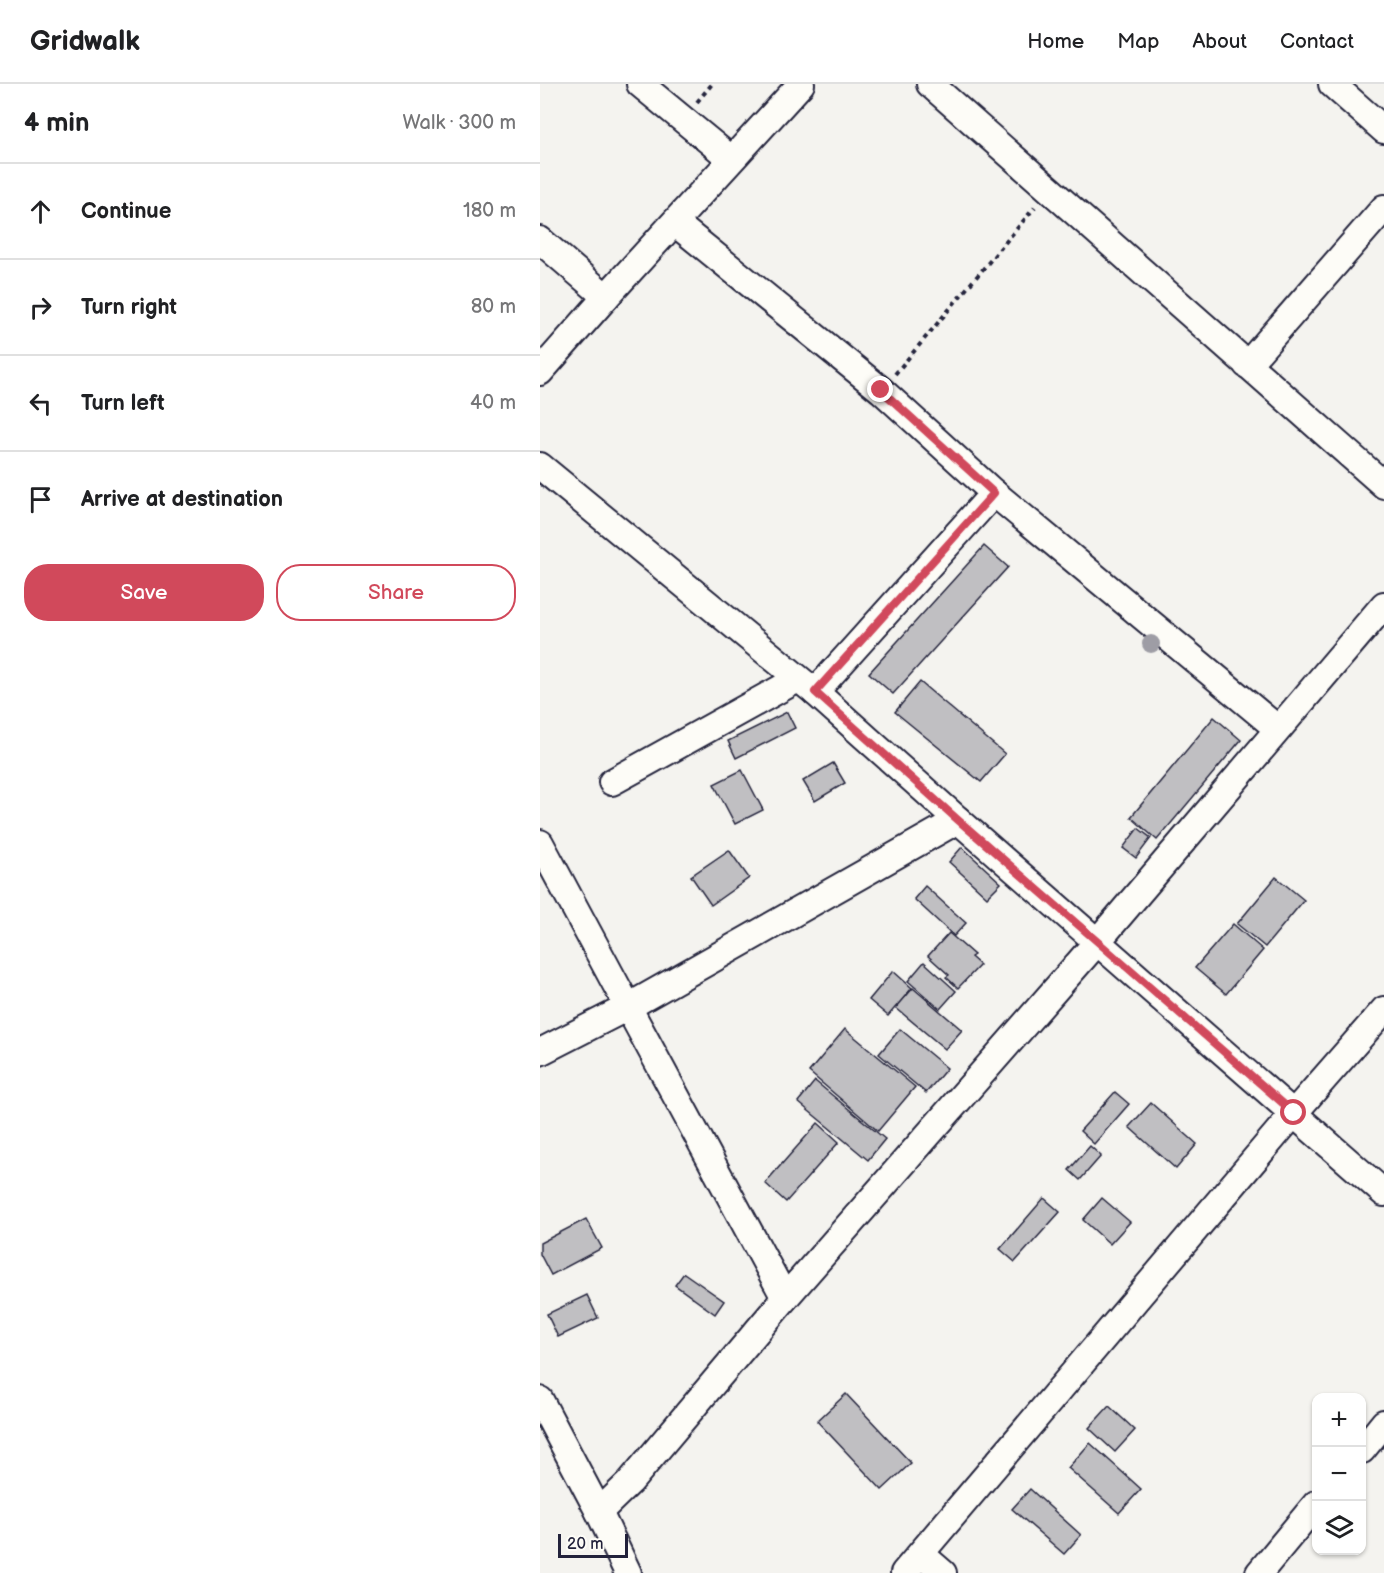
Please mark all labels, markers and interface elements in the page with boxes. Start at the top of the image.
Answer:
text: Gridwalk [30,25,140,58]
text: Home [1027,29,1084,54]
text: Map [1117,29,1159,54]
text: About [1192,29,1247,54]
text: Contact [1280,29,1354,54]
text: 4 min [24,108,89,139]
text: Walk · 300 m [403,111,516,135]
icon: ahead [24,195,57,228]
text: Continue [81,198,171,225]
text: 180 m [463,199,516,223]
icon: right [24,291,57,324]
text: Turn right [81,294,177,321]
text: 80 m [471,295,516,319]
route end [867,376,893,402]
icon: left [24,387,57,420]
text: Turn left [81,390,165,417]
text: 40 m [470,391,516,415]
icon: arrive [24,483,57,516]
text: Arrive at destination [81,486,283,513]
button: Save [24,564,264,621]
button: Share [276,564,516,621]
route start [1280,1099,1306,1125]
map controls [1312,1393,1366,1555]
button: + [1312,1393,1366,1447]
button: − [1312,1447,1366,1501]
button: layers [1312,1501,1366,1555]
scale bar [558,1531,628,1558]
text: 20 m [567,1535,603,1554]

